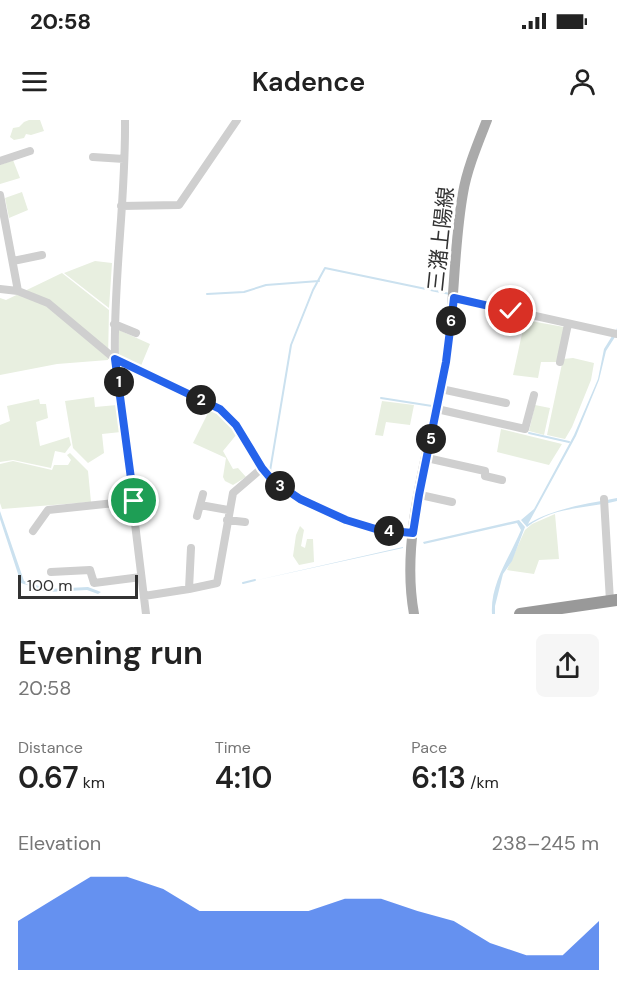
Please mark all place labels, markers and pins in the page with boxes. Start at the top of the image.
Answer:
pin [485,285,536,336]
pin: 6 [436,306,466,336]
pin: 1 [104,367,134,397]
pin: 2 [186,385,216,415]
pin: 5 [416,424,446,454]
pin: 3 [265,471,295,501]
pin [108,475,159,526]
pin: 4 [374,516,404,546]

